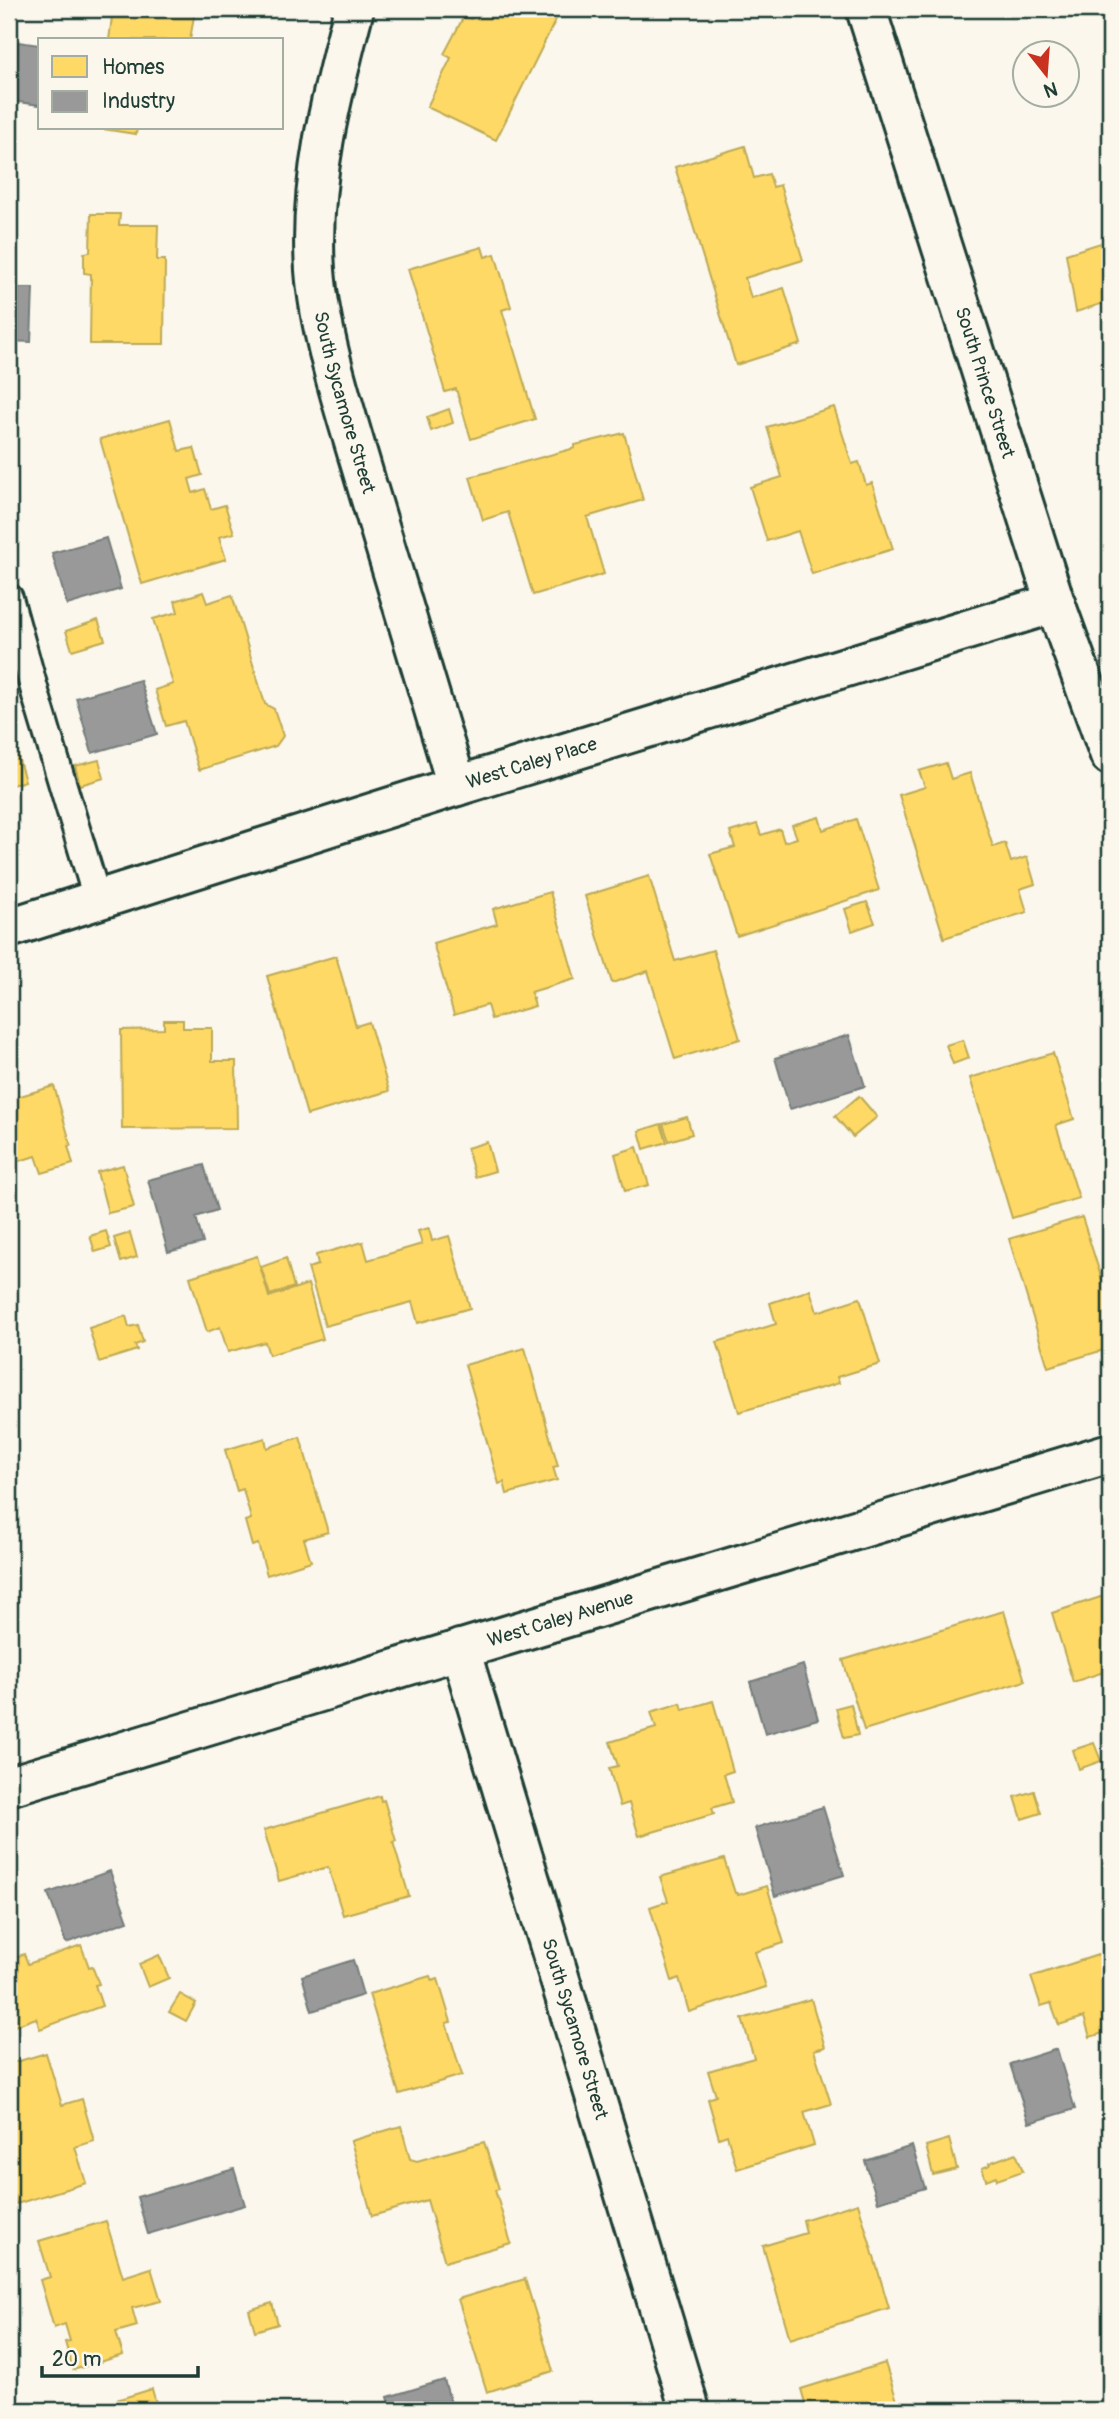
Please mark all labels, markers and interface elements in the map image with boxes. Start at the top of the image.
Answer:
legend [38,38,284,130]
north arrow [1010,38,1080,108]
text: Homes [102,54,165,81]
text: N [1041,76,1060,103]
text: Industry [102,88,175,115]
street label: South Prince Street [950,304,1020,461]
street label: South Sycamore Street [309,309,381,497]
street label: West Caley Place [463,732,601,794]
street label: West Caley Avenue [485,1586,637,1653]
street label: South Sycamore Street [536,1936,614,2123]
scale bar [42,2335,198,2379]
text: 20 m [52,2346,101,2373]

